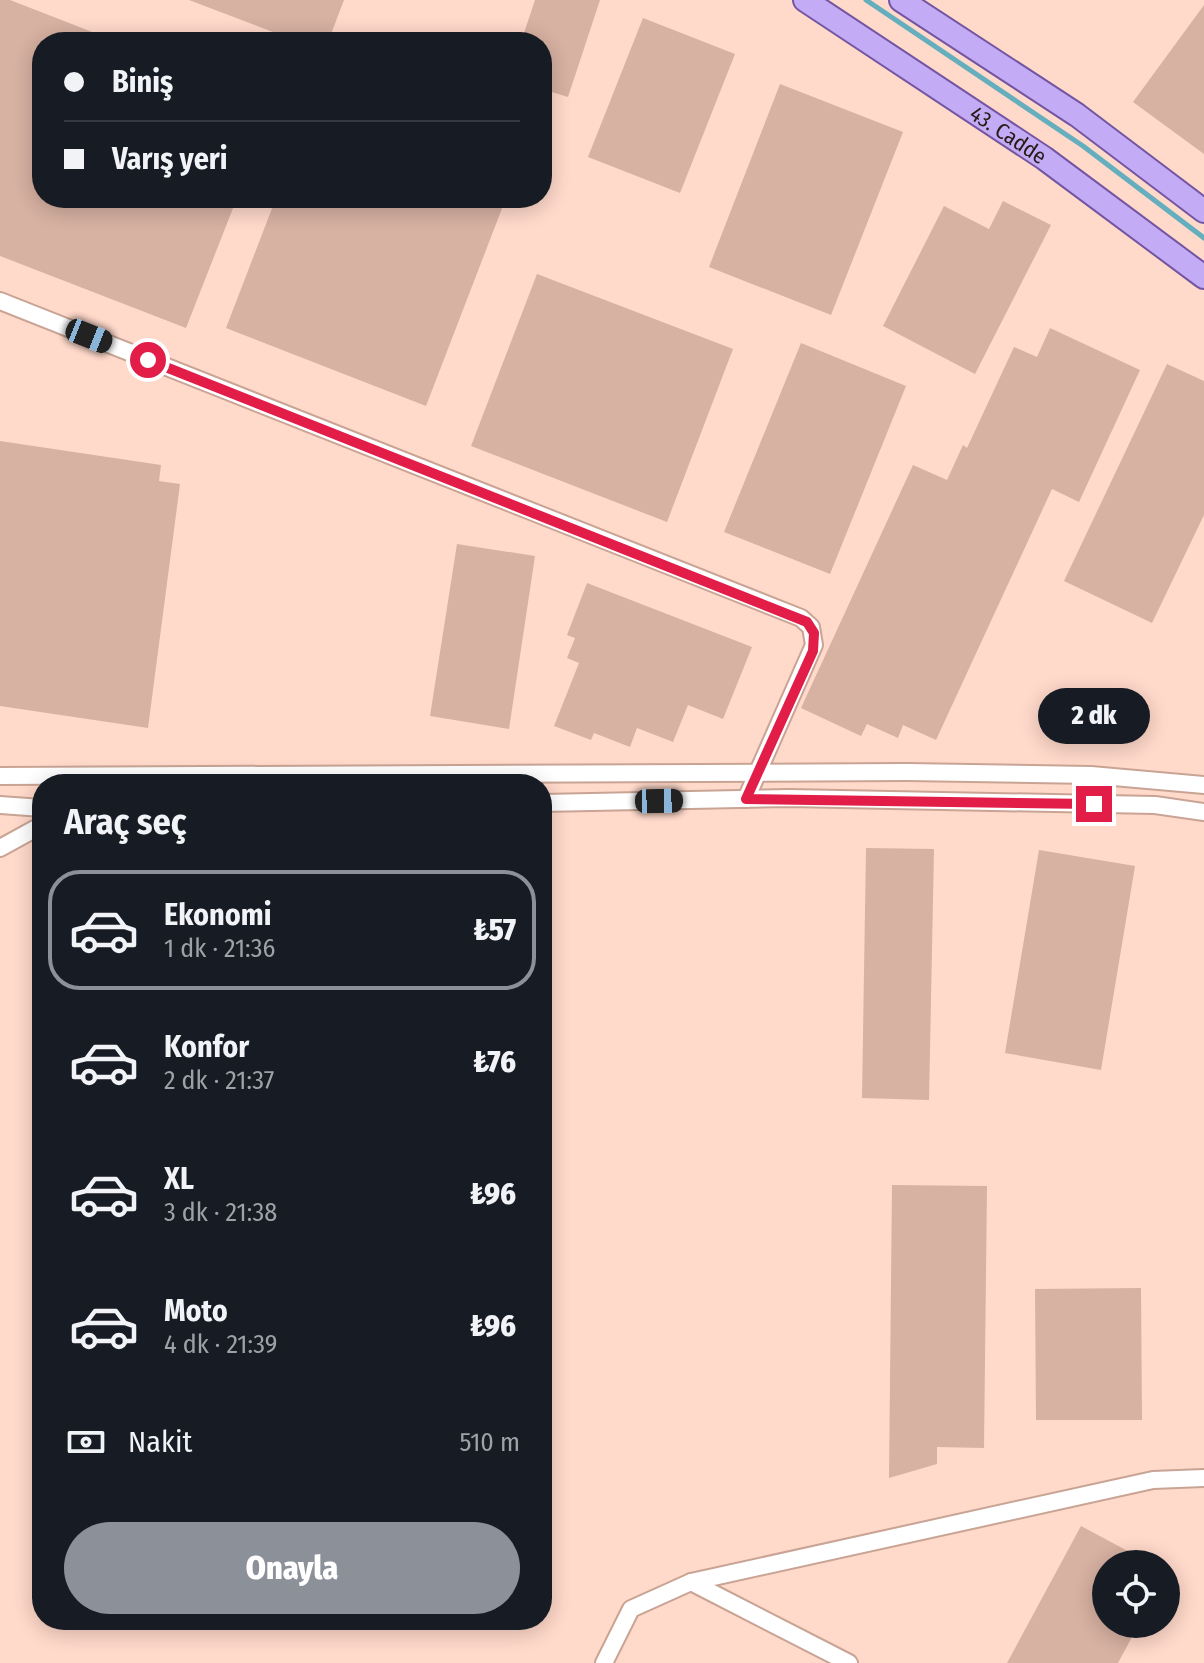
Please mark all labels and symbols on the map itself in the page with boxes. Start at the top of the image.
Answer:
street label: 43. Cadde [965,99,1052,170]
car [62,316,116,356]
route start [130,342,166,378]
callout: 2 dk [1038,688,1150,744]
route end [1076,786,1112,822]
car [635,789,683,813]

